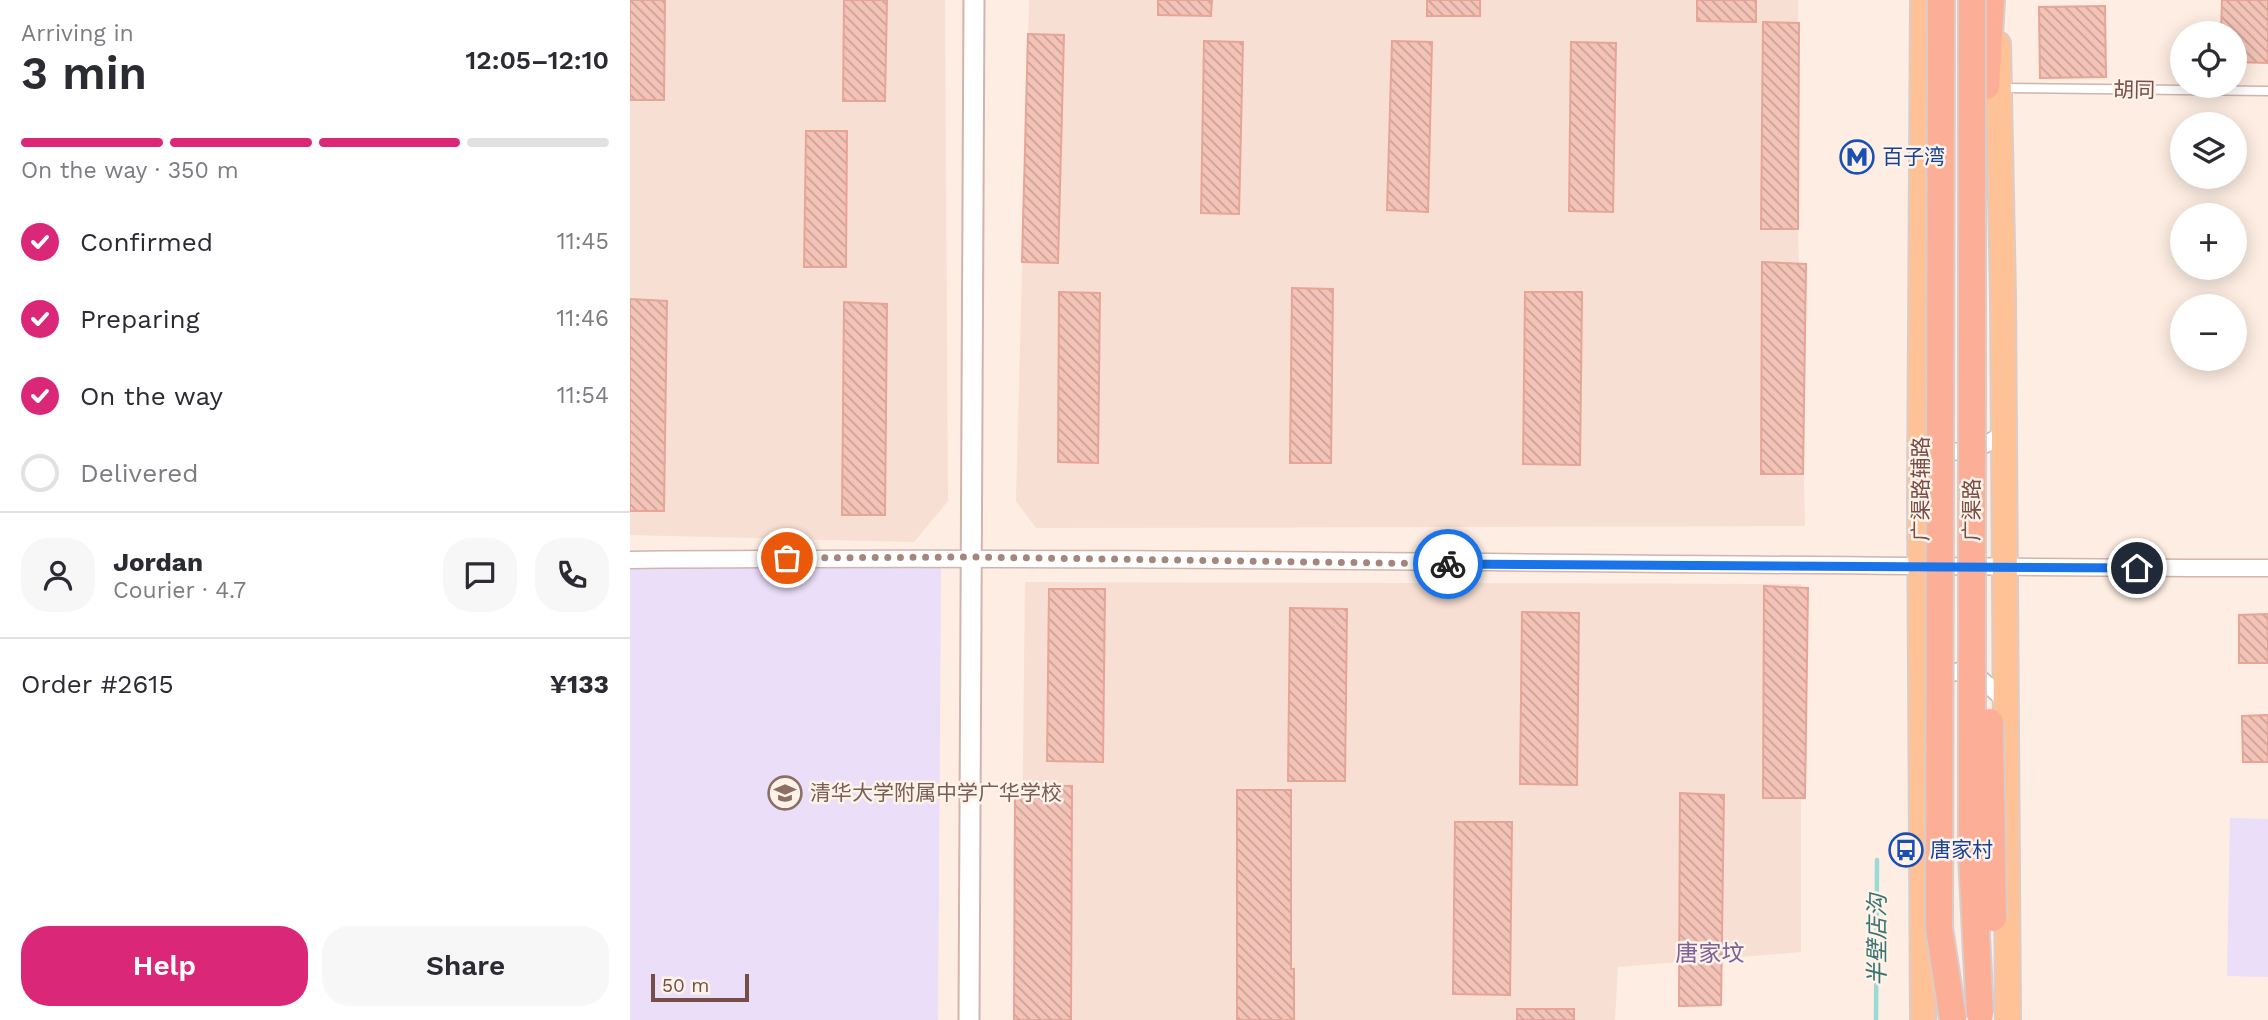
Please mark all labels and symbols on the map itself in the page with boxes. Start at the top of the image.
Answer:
street label: 胡同 [2113,77,2155,102]
metro station icon: 百子湾 [1838,138,1876,176]
place label: 百子湾 [1882,144,1945,169]
street label: 广渠路辅路 [1908,437,1933,542]
street label: 广渠路 [1959,479,1984,542]
pin [757,528,817,588]
courier [1413,529,1483,599]
pin [2107,538,2167,598]
school or university icon: 清华大学附属中学广华学校 [766,774,804,812]
place label: 清华大学附属中学广华学校 [810,780,1062,805]
bus stop icon: 唐家村 [1887,831,1925,869]
place label: 唐家村 [1930,837,1993,862]
water label: 半壁店沟 [1864,891,1891,986]
district label: 唐家坟 [1676,940,1745,967]
scale bar [651,971,749,1003]

